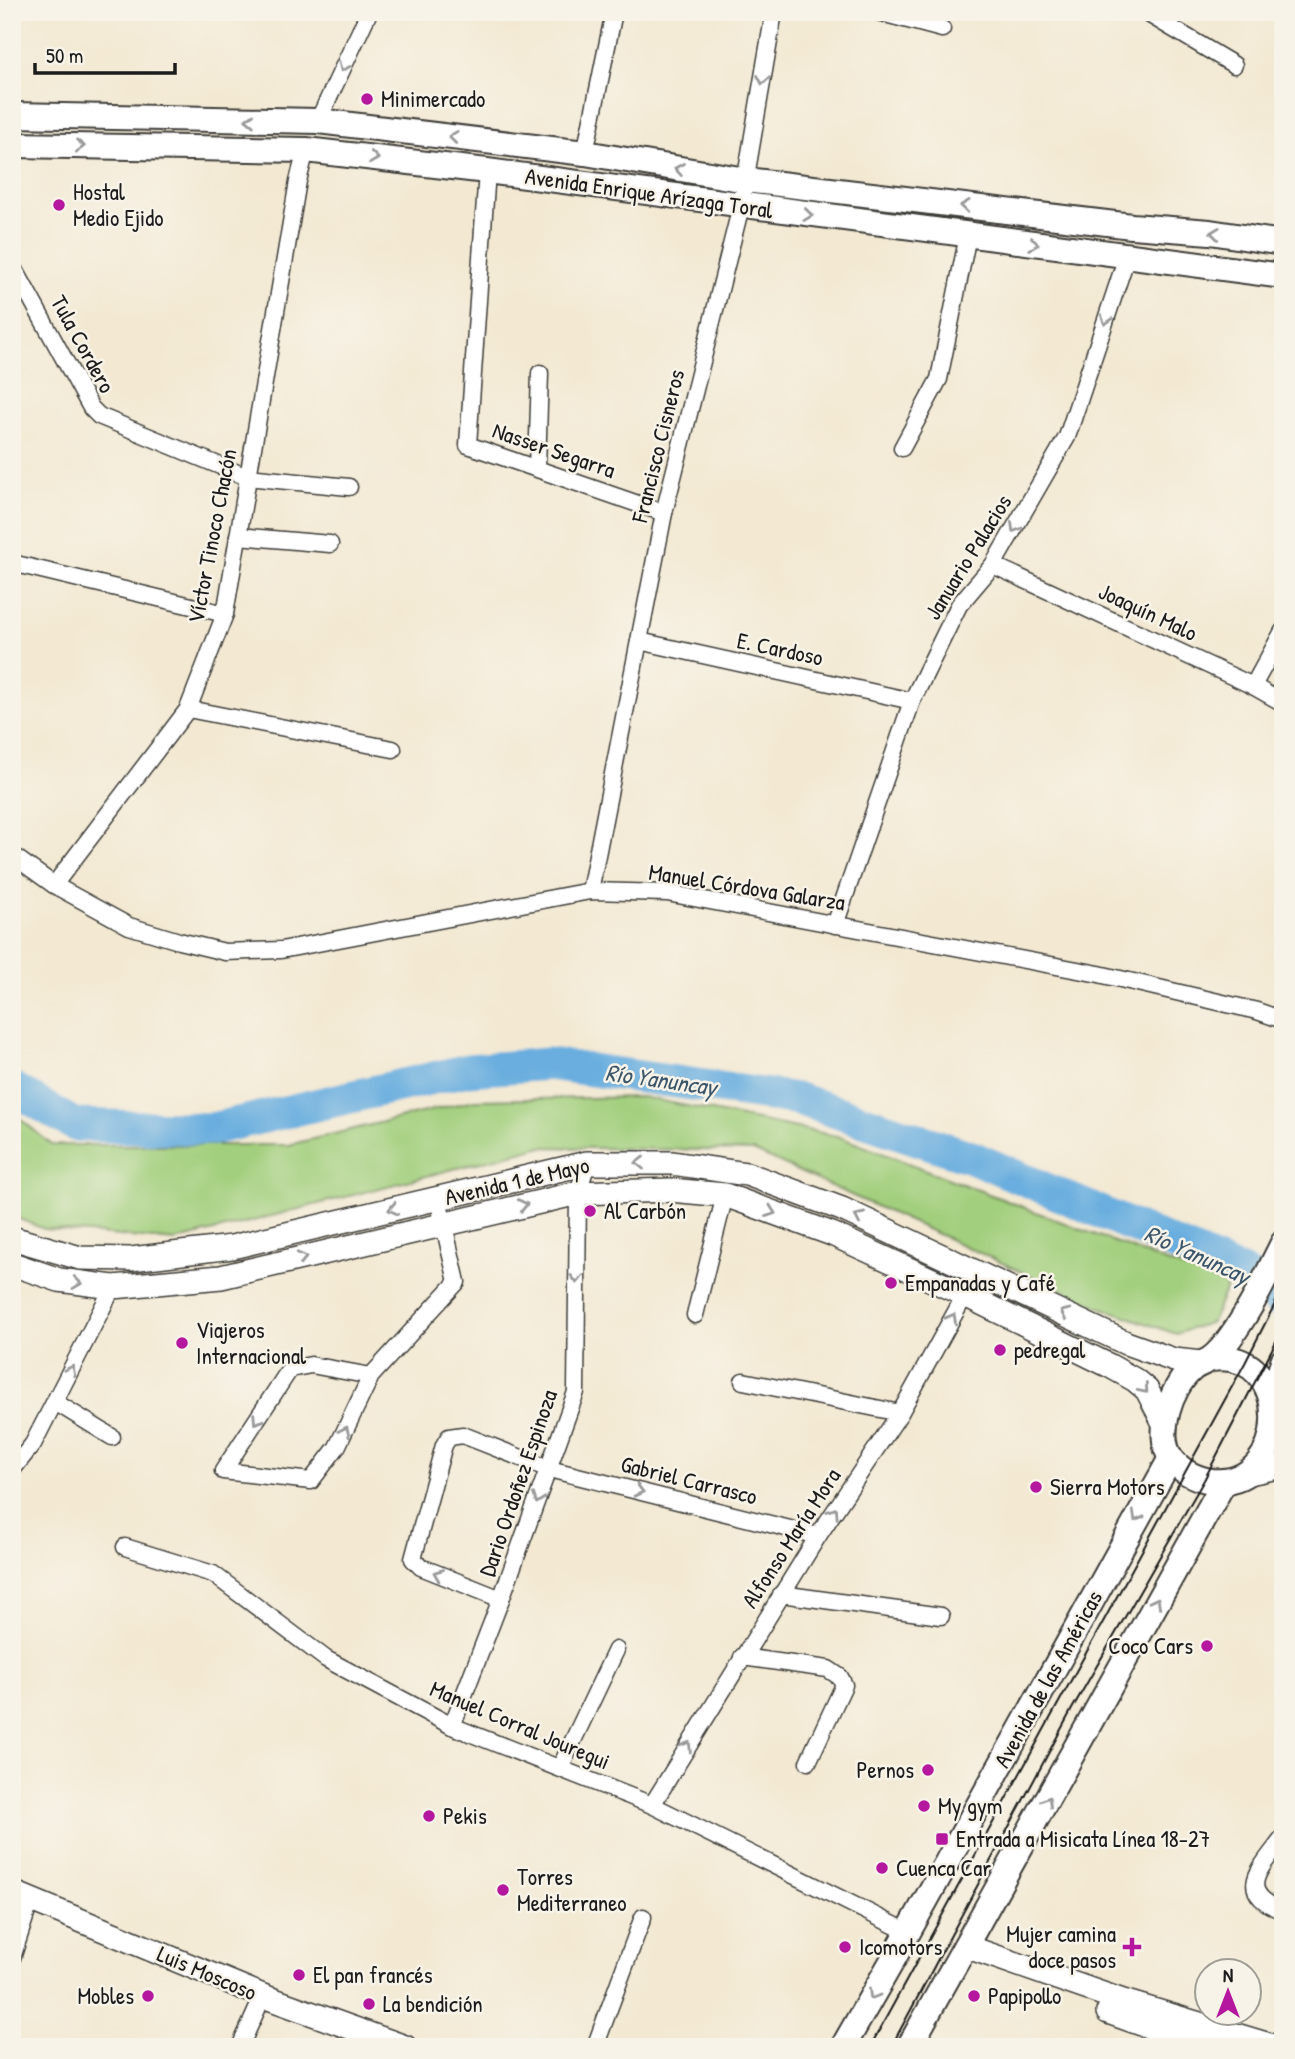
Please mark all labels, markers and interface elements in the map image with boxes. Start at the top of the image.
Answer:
scale bar [35,32,175,76]
text: 50 m [46,41,83,70]
one-way arrow [337,60,351,72]
one-way arrow [756,74,771,85]
place label: Minimercado [381,83,485,114]
marker: Minimercado [359,91,375,107]
one-way arrow [244,112,254,128]
one-way arrow [448,130,459,145]
one-way arrow [76,138,86,154]
one-way arrow [368,150,380,165]
street label: Avenida Enrique Arízaga Toral [523,160,776,225]
one-way arrow [673,162,685,177]
place label: Hostal Medio Ejido [73,176,163,233]
marker: Hostal Medio Ejido [51,197,67,213]
one-way arrow [959,199,970,214]
one-way arrow [803,207,814,222]
one-way arrow [1209,226,1221,241]
one-way arrow [1028,237,1040,252]
street label: Tula Cordero [44,289,123,398]
one-way arrow [1100,314,1114,326]
street label: Francisco Cisneros [623,366,692,527]
street label: Nasser Segarra [489,414,620,485]
street label: Víctor Tinoco Chacón [179,446,244,626]
street label: Januario Palacios [917,488,1018,625]
one-way arrow [1010,520,1023,533]
street label: Joaquín Malo [1094,575,1203,648]
street label: E. Cardoso [734,624,826,673]
street label: Manuel Córdova Galarza [647,856,847,917]
water label: Río Yanuncay [603,1055,721,1104]
street label: Avenida 1 de Mayo [442,1149,592,1212]
one-way arrow [634,1155,645,1171]
place label: Al Carbón [604,1195,686,1226]
one-way arrow [517,1199,529,1214]
one-way arrow [388,1201,400,1215]
marker: Al Carbón [582,1203,598,1219]
one-way arrow [764,1204,776,1218]
one-way arrow [854,1211,866,1225]
water label: Río Yanuncay [1139,1217,1258,1293]
one-way arrow [296,1252,308,1266]
place label: Empanadas y Café [905,1267,1055,1298]
one-way arrow [569,1274,585,1284]
one-way arrow [72,1275,83,1290]
marker: Empanadas y Café [883,1275,899,1291]
one-way arrow [1060,1308,1072,1322]
one-way arrow [944,1313,957,1325]
place label: Viajeros Internacional [196,1314,307,1371]
place label: pedregal [1014,1334,1086,1365]
marker: Viajeros Internacional [174,1335,190,1351]
marker: pedregal [992,1342,1008,1358]
one-way arrow [63,1364,76,1377]
one-way arrow [1136,1381,1148,1394]
street label: Dario Ordoñez Espinoza [471,1385,564,1580]
one-way arrow [252,1412,265,1425]
one-way arrow [337,1426,351,1438]
street label: Gabriel Carrasco [618,1448,761,1511]
street label: Alfonso María Mora [734,1462,847,1613]
place label: Sierra Motors [1050,1471,1165,1502]
marker: Sierra Motors [1028,1479,1044,1495]
one-way arrow [633,1483,645,1497]
one-way arrow [532,1493,546,1505]
one-way arrow [825,1507,838,1520]
one-way arrow [1132,1510,1145,1522]
one-way arrow [433,1569,445,1583]
street label: Avenida de las Américas [986,1585,1109,1773]
one-way arrow [1148,1597,1162,1609]
place label: Coco Cars [1108,1630,1193,1661]
marker: Coco Cars [1199,1638,1215,1654]
street label: Manuel Corral Jouregui [426,1673,615,1776]
one-way arrow [679,1741,692,1754]
place label: Pernos [856,1754,914,1785]
marker: Pernos [920,1762,936,1778]
place label: My gym [938,1790,1002,1821]
one-way arrow [1039,1796,1052,1809]
marker: My gym [916,1798,932,1814]
place label: Pekis [443,1800,487,1831]
marker: Pekis [421,1808,437,1824]
place label: Entrada a Misicata Línea 18-27 [956,1823,1210,1854]
marker: Entrada a Misicata Línea 18-27 [934,1831,950,1847]
place label: Cuenca Car [896,1852,991,1883]
marker: Cuenca Car [874,1860,890,1876]
place label: Torres Mediterraneo [517,1861,627,1918]
marker: Torres Mediterraneo [495,1882,511,1898]
place label: Mujer camina doce pasos [1006,1918,1116,1975]
place label: Icomotors [859,1931,943,1962]
marker: Mujer camina doce pasos [1122,1937,1142,1957]
street label: Luis Moscoso [153,1938,262,2007]
marker: Icomotors [837,1939,853,1955]
north arrow [1194,1958,1264,2028]
place label: El pan francés [313,1959,433,1990]
text: N [1223,1962,1233,1988]
marker: El pan francés [291,1967,307,1983]
place label: Mobles [77,1980,134,2011]
place label: Papipollo [988,1980,1061,2011]
one-way arrow [868,1987,881,2000]
marker: Mobles [140,1988,156,2004]
place label: La bendición [383,1988,483,2019]
marker: Papipollo [966,1988,982,2004]
marker: La bendición [361,1996,377,2012]

